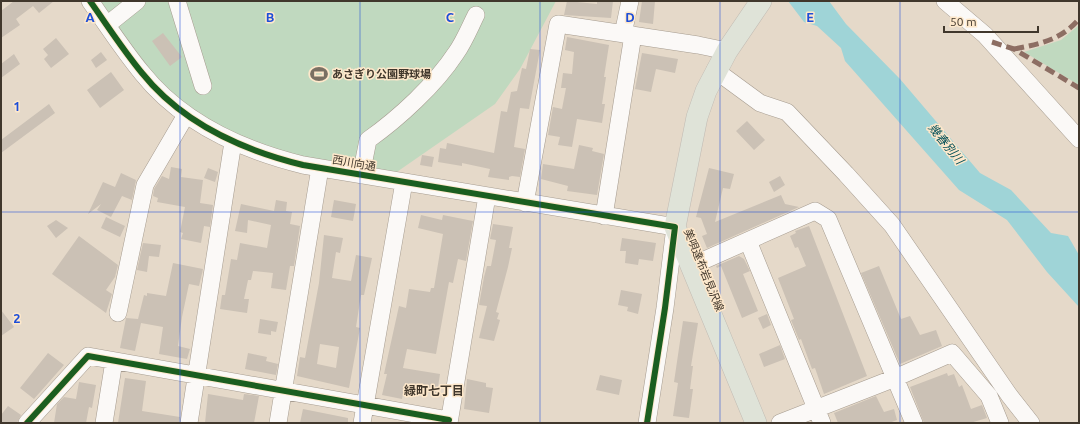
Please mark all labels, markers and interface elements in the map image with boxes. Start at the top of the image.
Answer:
scale bar [944,8,1038,34]
text: A [85,10,95,24]
text: B [266,10,275,24]
text: C [446,10,455,24]
text: D [625,10,635,24]
text: E [806,10,814,24]
text: 50 m [950,15,977,28]
sports icon: あさぎり公園野球場 [309,64,329,84]
place label: あさぎり公園野球場 [332,68,431,80]
text: 1 [13,99,21,113]
water label: 幾春別川 [926,121,968,168]
street label: 西川向通 [331,153,377,173]
street label: 美唄達布岩見沢線 [682,227,726,313]
text: 2 [13,311,21,325]
district label: 緑町七丁目 [404,384,464,397]

